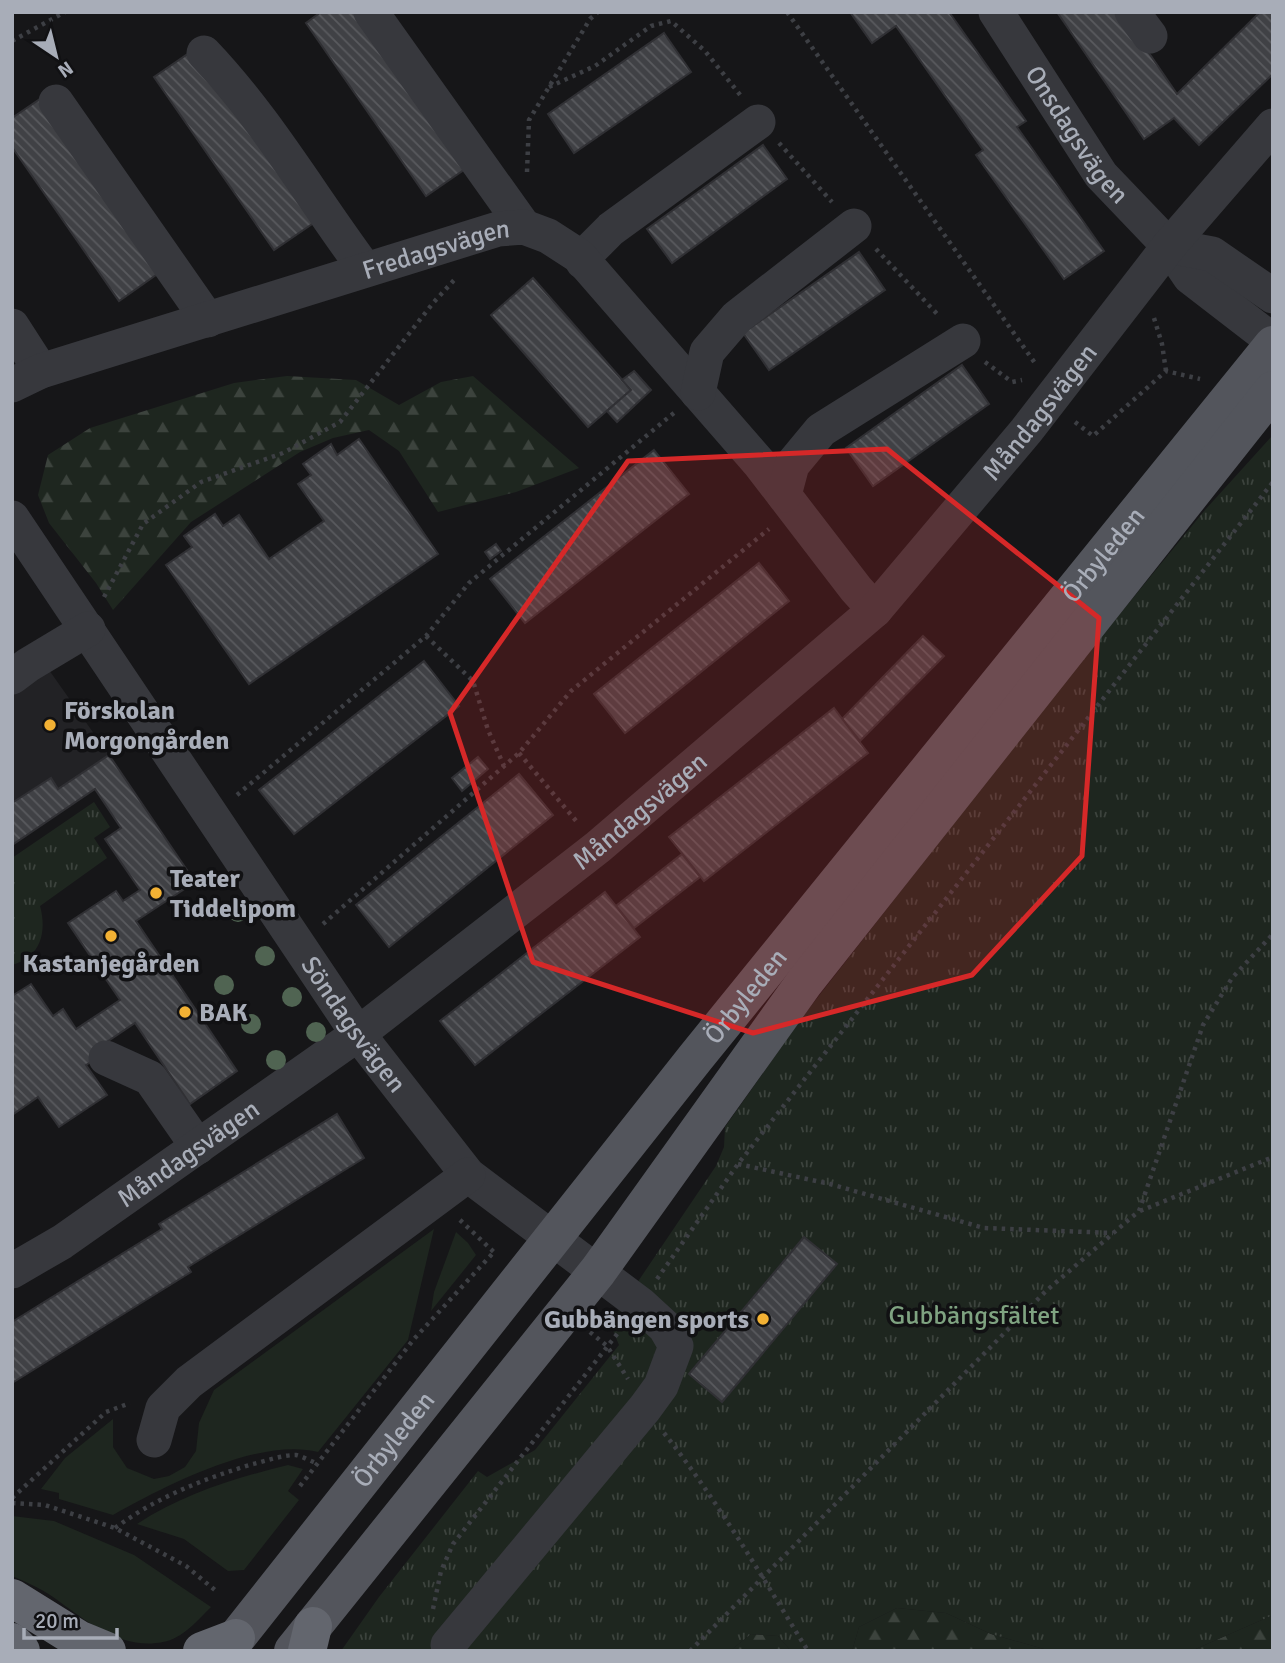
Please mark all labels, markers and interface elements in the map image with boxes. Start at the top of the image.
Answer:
north arrow [21,21,91,91]
text: N [53,55,77,83]
street label: Onsdagsvägen [1018,60,1135,211]
street label: Fredagsvägen [359,213,511,287]
street label: Måndagsvägen [976,338,1105,488]
street label: Örbyleden [1056,501,1152,610]
place label: Förskolan Morgongården [64,695,229,757]
marker: Förskolan Morgongården [42,717,58,733]
street label: Måndagsvägen [567,746,714,878]
place label: Teater Tiddelipom [170,863,296,925]
marker: Teater Tiddelipom [148,885,164,901]
marker: Kastanjegården [103,928,119,944]
street label: Örbyleden [698,942,795,1051]
place label: Kastanjegården [22,948,200,980]
street label: Söndagsvägen [294,951,413,1099]
place label: BAK [199,997,248,1029]
marker: BAK [177,1004,193,1020]
street label: Måndagsvägen [112,1093,266,1215]
park label: Gubbängsfältet [889,1300,1059,1332]
place label: Gubbängen sports [544,1304,749,1336]
marker: Gubbängen sports [755,1311,771,1327]
street label: Örbyleden [346,1385,442,1494]
scale bar [24,1596,117,1640]
text: 20 m [35,1608,79,1634]

